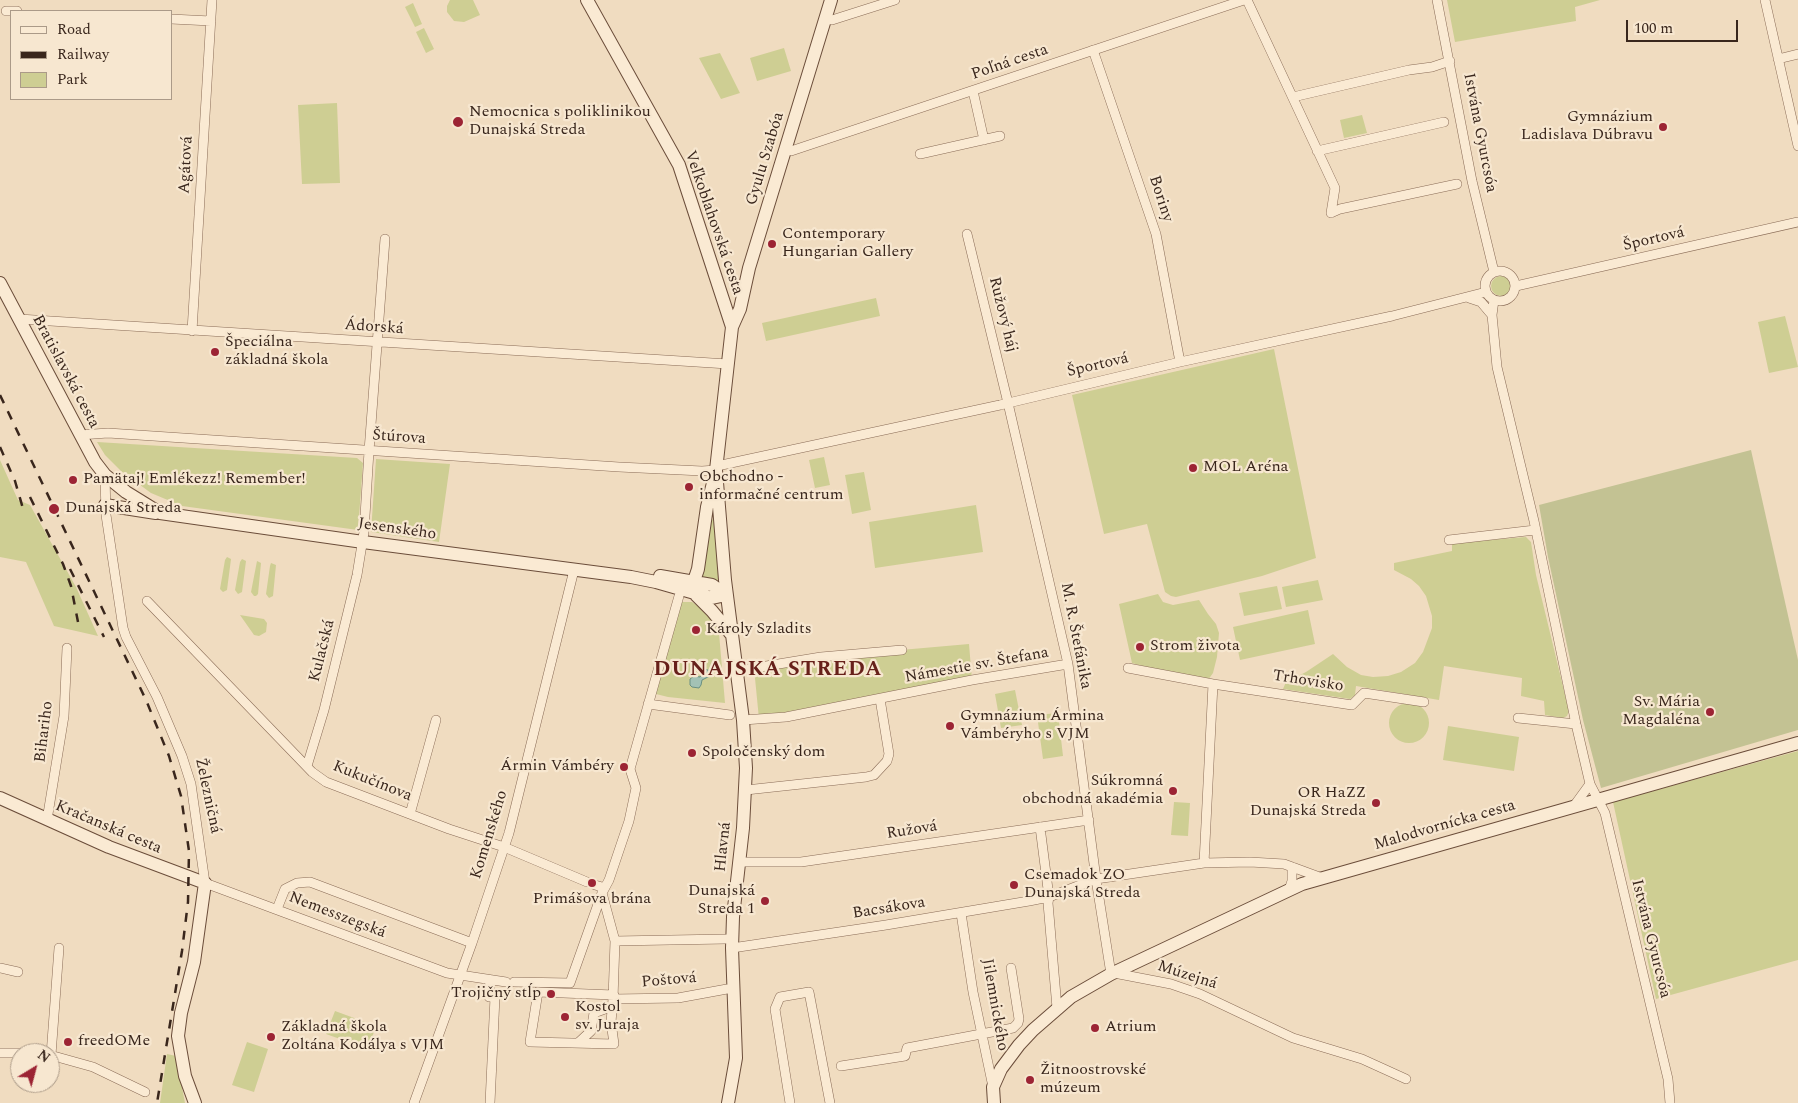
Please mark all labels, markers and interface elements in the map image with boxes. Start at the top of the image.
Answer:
legend [10,10,172,100]
scale bar [1628,10,1740,42]
text: 100 m [1634,17,1673,40]
text: Road [57,18,91,41]
street label: Poľná cesta [969,41,1051,85]
text: Railway [57,43,109,66]
text: Park [57,68,88,91]
street label: Istvána Gyurcsóa [1458,71,1500,195]
place label: Nemocnica s poliklinikou Dunajská Streda [469,103,651,141]
place label: Gymnázium Ladislava Dúbravu [1521,108,1653,146]
street label: Gyulu Szabóa [743,110,789,208]
marker: Nemocnica s poliklinikou Dunajská Streda [451,115,465,129]
marker: Gymnázium Ladislava Dúbravu [1657,121,1669,133]
street label: Agátová [176,136,198,194]
street label: Veľkoblahovská cesta [679,148,747,298]
street label: Boriny [1144,173,1176,225]
street label: Športová [1621,224,1687,256]
place label: Contemporary Hungarian Gallery [782,225,913,263]
marker: Contemporary Hungarian Gallery [766,238,778,250]
street label: Ružový háj [983,275,1021,355]
street label: Bratislavská cesta [27,312,103,432]
street label: Ádorská [344,316,404,340]
place label: Špeciálna základná škola [225,333,328,371]
marker: Špeciálna základná škola [209,346,221,358]
street label: Športová [1065,350,1131,382]
street label: Štúrova [371,427,427,449]
place label: MOL Aréna [1203,458,1288,478]
marker: MOL Aréna [1187,462,1199,474]
place label: Obchodno - informačné centrum [699,468,844,506]
place label: Pamätaj! Emlékezz! Remember! [83,470,306,490]
marker: Pamätaj! Emlékezz! Remember! [67,474,79,486]
marker: Obchodno - informačné centrum [683,481,695,493]
place label: Dunajská Streda [65,499,181,519]
marker: Dunajská Streda [47,502,61,516]
street label: Jesenského [357,515,437,545]
street label: M. R. Štefánika [1055,581,1095,691]
street label: Kulačská [306,618,340,684]
place label: Károly Szladits [706,620,812,640]
marker: Károly Szladits [690,624,702,636]
place label: Strom života [1150,637,1240,657]
marker: Strom života [1134,641,1146,653]
street label: Námestie sv. Štefana [904,644,1050,688]
district label: DUNAJSKÁ STREDA [652,658,884,684]
street label: Trhovisko [1271,667,1345,697]
place label: Sv. Mária Magdaléna [1622,693,1700,731]
street label: Bihariho [32,700,58,764]
marker: Sv. Mária Magdaléna [1704,706,1716,718]
place label: Gymnázium Ármina Vámbéryho s VJM [960,707,1104,745]
marker: Gymnázium Ármina Vámbéryho s VJM [944,720,956,732]
place label: Spoločenský dom [702,743,825,763]
marker: Spoločenský dom [686,747,698,759]
street label: Železničná [190,756,224,836]
street label: Kukučínova [330,757,414,807]
place label: Ármin Vámbéry [500,757,614,777]
marker: Ármin Vámbéry [618,761,630,773]
place label: Súkromná obchodná akadémia [1022,772,1163,810]
place label: OR HaZZ Dunajská Streda [1250,784,1366,822]
marker: Súkromná obchodná akadémia [1167,785,1179,797]
street label: Komenského [467,788,513,882]
street label: Kračanská cesta [52,797,164,859]
marker: OR HaZZ Dunajská Streda [1370,797,1382,809]
street label: Malodvornícka cesta [1372,797,1518,855]
street label: Ružová [885,818,939,844]
street label: Hlavná [712,821,736,873]
place label: Csemadok ZO Dunajská Streda [1024,866,1140,904]
marker: Primášova brána [586,877,598,889]
street label: Istvána Gyurcsóa [1626,878,1674,1000]
marker: Csemadok ZO Dunajská Streda [1008,879,1020,891]
place label: Dunajská Streda 1 [688,882,755,920]
street label: Nemesszegská [286,889,388,943]
place label: Primášova brána [533,890,651,910]
street label: Bacsákova [851,894,927,924]
marker: Dunajská Streda 1 [759,895,771,907]
street label: Jilemnického [976,957,1012,1053]
street label: Múzejná [1155,957,1219,995]
street label: Poštová [641,969,697,993]
place label: Trojičný stĺp [451,984,541,1004]
marker: Trojičný stĺp [545,988,557,1000]
place label: Kostol sv. Juraja [575,998,639,1036]
marker: Kostol sv. Juraja [559,1011,571,1023]
place label: Základná škola Zoltána Kodálya s VJM [281,1018,444,1056]
place label: Atrium [1105,1018,1156,1038]
marker: Atrium [1089,1022,1101,1034]
marker: Základná škola Zoltána Kodálya s VJM [265,1031,277,1043]
place label: freedOMe [78,1032,150,1052]
marker: freedOMe [62,1036,74,1048]
north arrow [10,1043,60,1093]
text: N [33,1045,55,1068]
place label: Žitnoostrovské múzeum [1040,1061,1146,1099]
marker: Žitnoostrovské múzeum [1024,1074,1036,1086]

